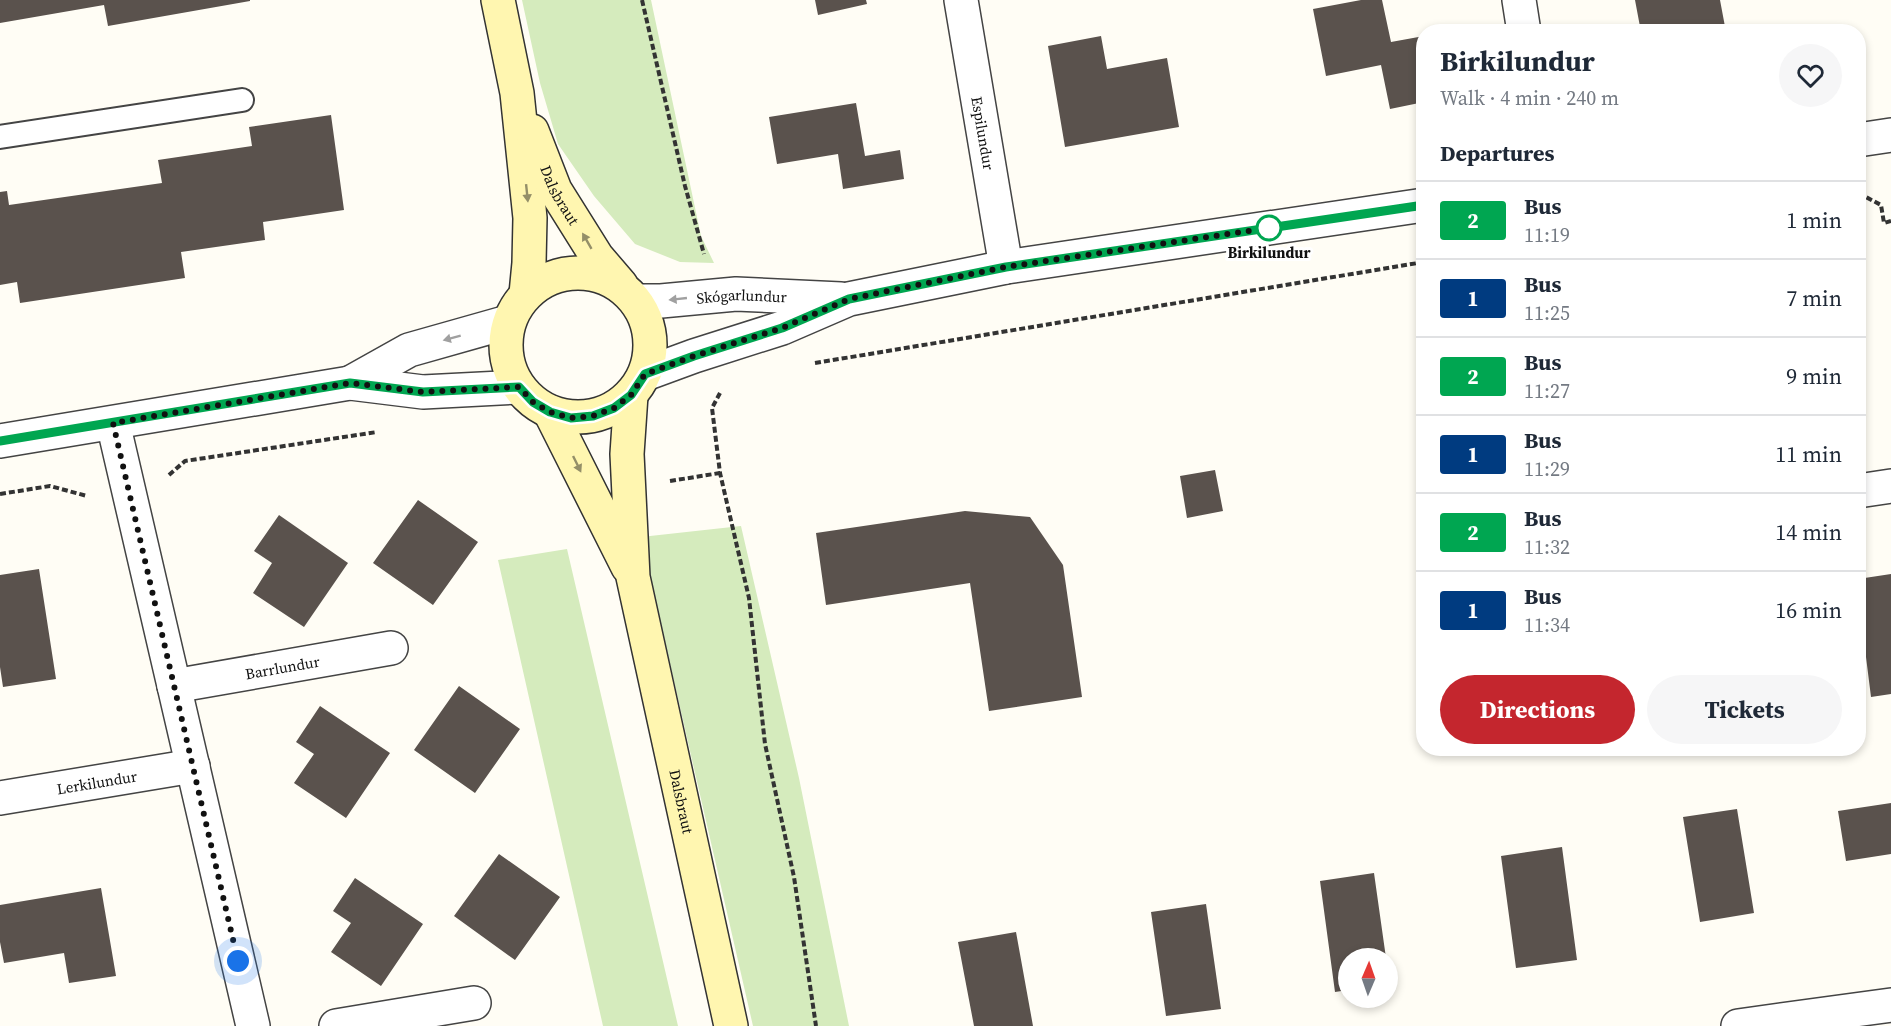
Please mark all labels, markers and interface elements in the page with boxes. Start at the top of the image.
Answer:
text: Birkilundur [1440,42,1595,80]
button: heart [1779,44,1842,107]
text: Walk · 4 min · 240 m [1440,84,1619,112]
street label: Espilundur [967,95,1000,172]
text: Departures [1440,138,1554,168]
street label: Dalsbraut [536,162,585,229]
one-way arrow [522,184,532,203]
text: Bus [1524,191,1561,221]
text: 1 min [1786,205,1842,235]
text: 2 [1467,206,1479,235]
marker: Birkilundur [1256,215,1282,241]
text: 11:19 [1524,221,1570,249]
one-way arrow [582,233,593,249]
place label: Birkilundur [1228,242,1310,263]
text: Bus [1524,269,1561,299]
street label: Skógarlundur [696,283,788,308]
text: 7 min [1786,283,1842,313]
text: 1 [1467,284,1479,313]
one-way arrow [668,294,687,304]
text: 11:25 [1524,299,1570,327]
one-way arrow [443,334,461,343]
text: Bus [1524,347,1561,377]
text: 9 min [1786,361,1842,391]
text: 2 [1467,362,1479,391]
text: 11:27 [1524,377,1570,405]
text: Bus [1524,425,1561,455]
text: 11 min [1775,439,1842,469]
text: 1 [1467,440,1479,469]
text: 11:29 [1524,455,1570,483]
one-way arrow [572,456,581,473]
text: Bus [1524,503,1561,533]
text: 14 min [1775,517,1842,547]
text: 2 [1467,518,1479,547]
text: 11:32 [1524,533,1570,561]
text: Bus [1524,581,1561,611]
text: 16 min [1775,595,1842,625]
text: 1 [1467,596,1479,625]
text: 11:34 [1524,611,1570,639]
street label: Barrlundur [244,650,322,684]
button: Directions [1440,675,1635,744]
button: Tickets [1647,675,1842,744]
street label: Lerkilundur [55,765,139,799]
street label: Dalsbraut [665,767,699,836]
your location [223,946,253,976]
north arrow [1338,948,1398,1008]
map controls [1338,948,1398,1008]

